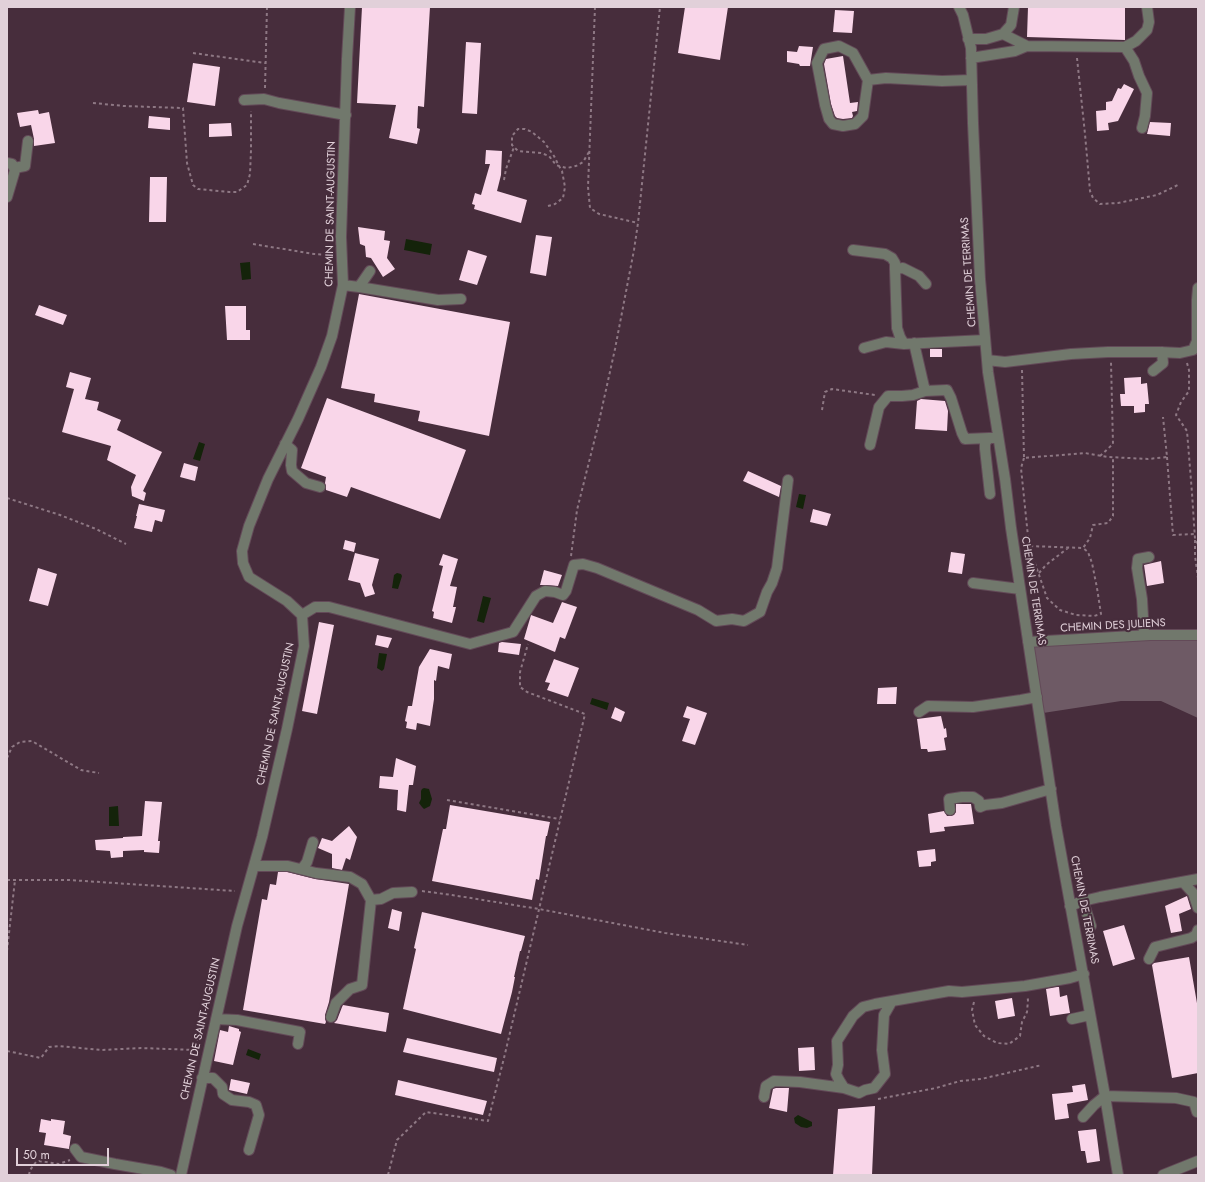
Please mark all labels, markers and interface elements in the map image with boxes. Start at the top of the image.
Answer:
street label: CHEMIN DE SAINT-AUGUSTIN [323,141,339,287]
street label: CHEMIN DE TERRIMAS [959,217,979,327]
street label: CHEMIN DE TERRIMAS [1018,536,1048,646]
street label: CHEMIN DES JULIENS [1060,617,1166,635]
street label: CHEMIN DE SAINT-AUGUSTIN [254,641,298,787]
street label: CHEMIN DE TERRIMAS [1067,855,1101,965]
street label: CHEMIN DE SAINT-AUGUSTIN [178,957,224,1101]
scale bar [18,1140,111,1166]
text: 50 m [23,1146,50,1164]

